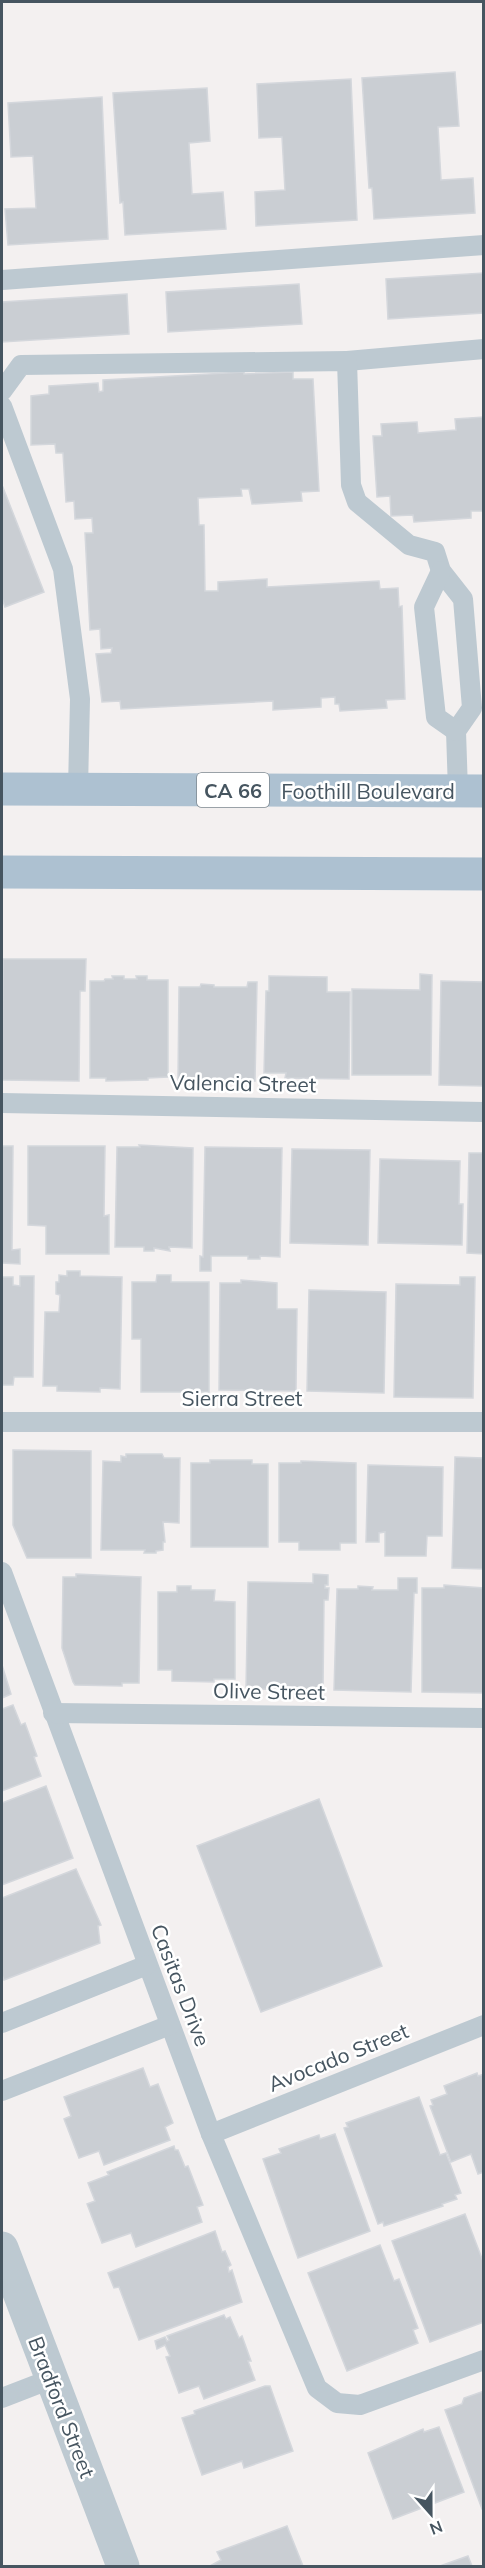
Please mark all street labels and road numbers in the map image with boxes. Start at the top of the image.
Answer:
road number: CA 66 [197,773,269,807]
street label: Foothill Boulevard [281,778,455,804]
street label: Valencia Street [170,1069,316,1097]
street label: Sierra Street [182,1385,302,1411]
street label: Olive Street [213,1677,325,1705]
street label: Casitas Drive [146,1920,216,2050]
street label: Avocado Street [264,2017,412,2097]
street label: Bradford Street [23,2333,101,2481]

